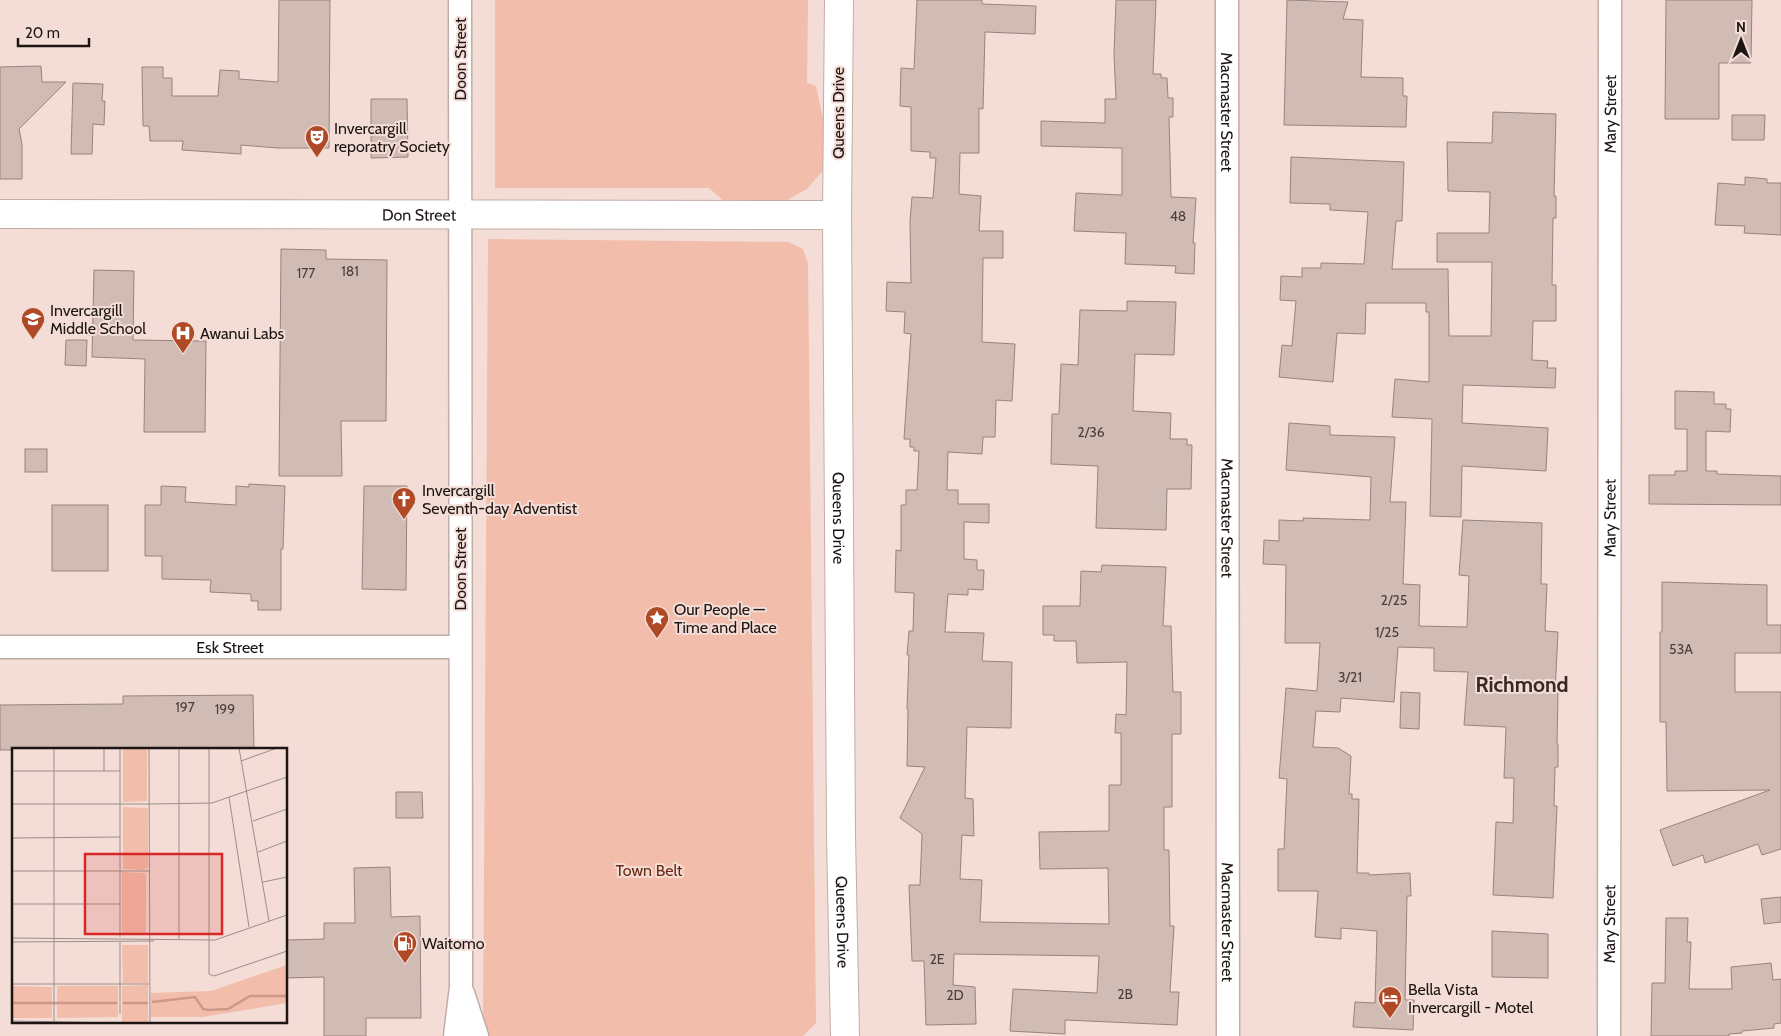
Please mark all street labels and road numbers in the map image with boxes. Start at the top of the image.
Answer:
street label: Doon Street [451,17,470,100]
street label: Macmaster Street [1218,52,1237,172]
street label: Queens Drive [829,67,848,159]
street label: Mary Street [1600,74,1619,153]
street label: Don Street [382,205,457,224]
street label: Macmaster Street [1218,458,1237,578]
street label: Queens Drive [829,472,849,564]
street label: Mary Street [1600,478,1619,557]
street label: Doon Street [451,527,470,610]
street label: Esk Street [196,638,264,657]
street label: Macmaster Street [1218,862,1237,982]
street label: Queens Drive [832,876,853,968]
street label: Mary Street [1600,884,1619,963]

